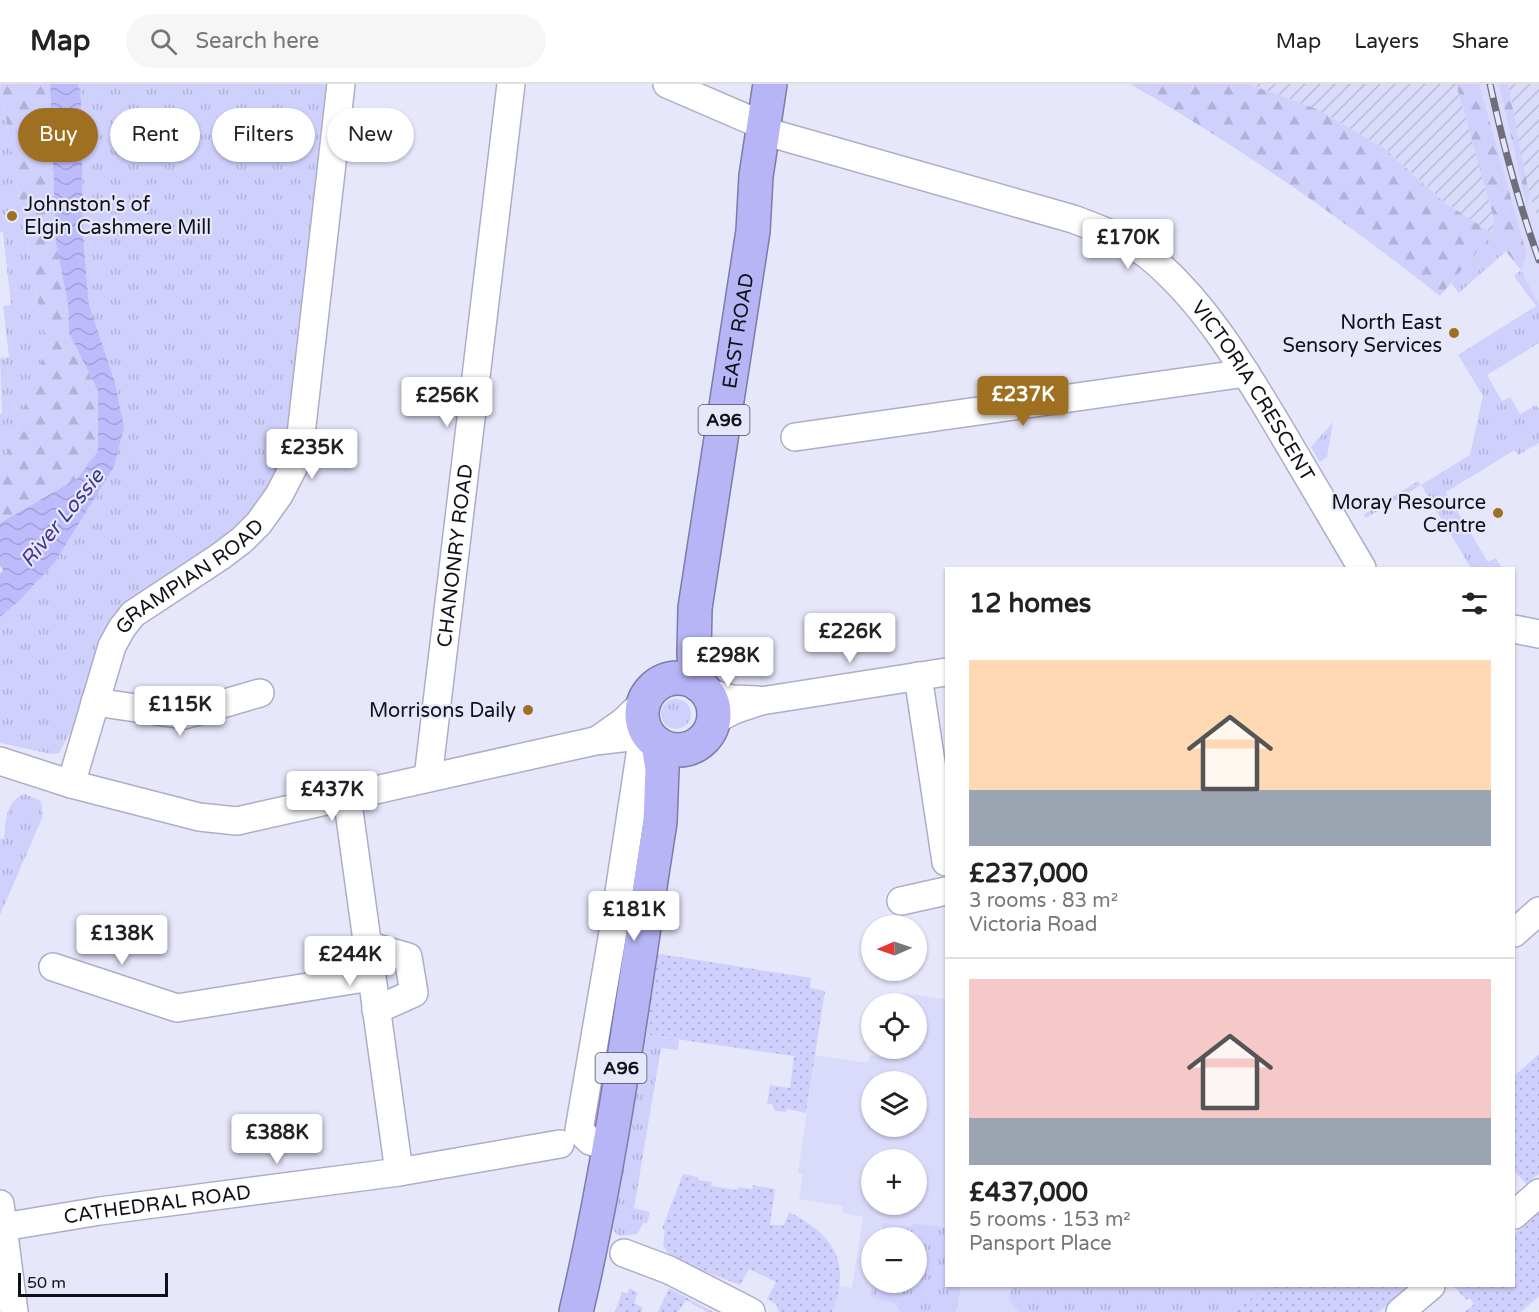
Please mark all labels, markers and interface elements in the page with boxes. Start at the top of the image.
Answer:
search box [126,14,546,68]
text: Map [30,24,90,58]
icon: search [147,25,180,58]
text: Search here [195,28,319,54]
text: Map [1276,29,1321,54]
text: Layers [1354,29,1419,54]
text: Share [1452,29,1509,54]
chip: Buy [18,108,98,162]
chip: Rent [110,108,200,162]
chip: Filters [212,108,315,162]
chip: New [327,108,414,162]
place label: Johnston's of Elgin Cashmere Mill [24,193,211,240]
marker: Johnston's of Elgin Cashmere Mill [5,209,19,223]
pin: £170K [1086,219,1170,270]
text: £170K [1096,226,1160,250]
street label: EAST ROAD [718,271,759,390]
street label: VICTORIA CRESCENT [1186,296,1319,486]
place label: North East Sensory Services [1282,311,1442,358]
marker: North East Sensory Services [1447,326,1461,340]
pin: £237K [981,376,1065,427]
pin: £256K [405,377,489,428]
text: £237K [991,383,1055,407]
text: £256K [415,384,479,408]
road number: A96 [698,405,750,435]
pin: £235K [270,429,354,480]
text: £235K [280,436,344,460]
water label: River Lossie [15,463,110,572]
street label: CHANONRY ROAD [433,463,478,649]
place label: Moray Resource Centre [1331,491,1486,538]
marker: Moray Resource Centre [1491,506,1505,520]
street label: GRAMPIAN ROAD [111,514,269,639]
icon: filters [1458,587,1491,620]
text: 12 homes [969,588,1091,619]
pin: £226K [808,613,892,664]
text: £226K [818,620,882,644]
pin: £298K [686,637,770,688]
text: £298K [696,644,760,668]
pin: £115K [138,686,222,737]
text: £115K [148,693,212,717]
place label: Morrisons Daily [369,699,516,723]
icon: home [1176,699,1284,807]
marker: Morrisons Daily [521,703,535,717]
pin: £437K [290,771,374,822]
text: £437K [300,778,364,802]
text: £237,000 [969,858,1088,889]
text: 3 rooms · 83 m² [969,889,1118,913]
pin: £181K [592,891,676,942]
text: £181K [602,898,666,922]
text: Victoria Road [969,913,1097,937]
pin: £138K [80,915,164,966]
north arrow [861,915,927,981]
map controls [861,915,927,1293]
text: £138K [90,922,154,946]
pin: £244K [308,936,392,987]
text: £244K [318,943,382,967]
button: locate [861,993,927,1059]
icon: home [1176,1018,1284,1126]
road number: A96 [596,1053,646,1083]
button: layers [861,1071,927,1137]
pin: £388K [235,1114,319,1165]
text: £388K [245,1121,309,1145]
button: + [861,1149,927,1215]
text: £437,000 [969,1177,1088,1208]
street label: CATHEDRAL ROAD [62,1180,252,1230]
text: 5 rooms · 153 m² [969,1208,1131,1232]
button: − [861,1227,927,1293]
text: Pansport Place [969,1232,1112,1256]
scale bar [18,1270,168,1298]
text: 50 m [27,1273,66,1293]

